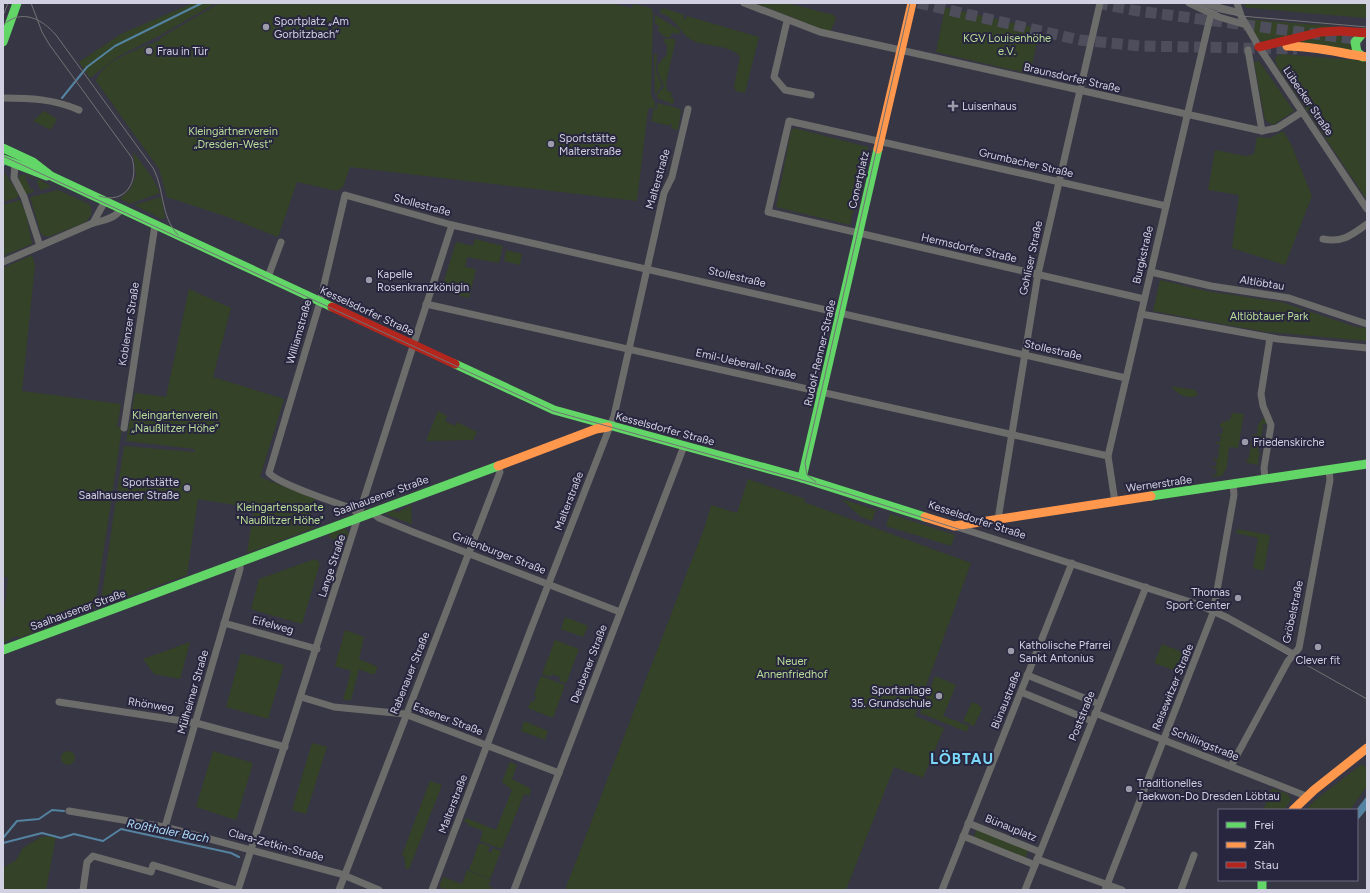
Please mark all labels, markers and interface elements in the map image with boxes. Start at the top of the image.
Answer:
place label: Sportplatz „Am Gorbitzbach“ [274,15,349,41]
marker: Sportplatz „Am Gorbitzbach“ [261,22,271,32]
park label: KGV Louisenhöhe e.V. [963,32,1051,58]
place label: Frau in Tür [157,45,208,58]
marker: Frau in Tür [144,46,154,56]
street label: Braunsdorfer Straße [1022,61,1122,95]
street label: Lübecker Straße [1280,64,1336,138]
marker: Luisenhaus [947,100,959,112]
place label: Luisenhaus [962,100,1017,113]
park label: Kleingärtnerverein „Dresden-West“ [188,125,278,151]
place label: Sportstätte Malterstraße [559,132,621,158]
marker: Sportstätte Malterstraße [546,139,556,149]
street label: Grumbacher Straße [977,146,1075,180]
street label: Malterstraße [643,147,673,211]
street label: Conertplatz [846,150,872,210]
street label: Stollestraße [392,191,452,219]
street label: Gohliser Straße [1017,220,1045,296]
street label: Burgkstraße [1130,225,1156,285]
street label: Hermsdorfer Straße [920,231,1018,265]
street label: Stollestraße [707,264,767,290]
place label: Kapelle Rosenkranzkönigin [377,268,469,294]
street label: Altlöbtau [1239,273,1285,293]
marker: Kapelle Rosenkranzkönigin [364,275,374,285]
street label: Koblenzer Straße [116,281,142,367]
street label: Kesselsdorfer Straße [318,284,416,338]
street label: Williamstraße [284,298,314,366]
street label: Rudolf-Renner-Straße [801,299,839,407]
park label: Altlöbtauer Park [1230,310,1309,323]
street label: Stollestraße [1023,337,1083,363]
street label: Emil-Ueberall-Straße [694,346,798,382]
park label: Kleingartenverein „Naußlitzer Höhe“ [131,409,219,435]
street label: Kesselsdorfer Straße [614,410,716,448]
place label: Friedenskirche [1253,436,1325,449]
marker: Friedenskirche [1240,437,1250,447]
street label: Malterstraße [552,470,586,532]
street label: Saalhausener Straße [332,473,430,519]
street label: Wernerstraße [1125,473,1193,495]
place label: Sportstätte Saalhausener Straße [79,476,179,502]
marker: Sportstätte Saalhausener Straße [182,483,192,493]
street label: Kesselsdorfer Straße [927,498,1027,542]
park label: Kleingartensparte "Naußlitzer Höhe" [236,501,324,527]
street label: Grillenburger Straße [450,529,548,577]
street label: Lange Straße [316,533,348,599]
street label: Gröbelstraße [1280,579,1306,645]
place label: Thomas Sport Center [1166,586,1230,612]
street label: Saalhausener Straße [29,587,127,633]
marker: Thomas Sport Center [1233,593,1243,603]
street label: Eifelweg [251,613,295,637]
street label: Deubener Straße [568,623,610,705]
street label: Rabenauer Straße [388,630,432,716]
place label: Katholische Pfarrei Sankt Antonius [1019,639,1111,665]
street label: Reisewitzer Straße [1150,642,1196,732]
marker: Clever fit [1313,642,1323,652]
marker: Katholische Pfarrei Sankt Antonius [1006,646,1016,656]
street label: Mülheimer Straße [175,648,211,736]
place label: Clever fit [1295,654,1341,667]
park label: Neuer Annenfriedhof [756,655,829,681]
street label: Bünaustraße [988,669,1024,731]
place label: Sportanlage 35. Grundschule [851,684,931,710]
street label: Poststraße [1066,689,1098,743]
marker: Sportanlage 35. Grundschule [934,691,944,701]
street label: Rhönweg [127,695,175,715]
street label: Essener Straße [411,700,485,738]
street label: Schillingstraße [1169,724,1241,764]
district label: LÖBTAU [930,749,994,768]
street label: Malterstraße [436,773,470,835]
place label: Traditionelles Taekwon-Do Dresden Löbtau [1137,777,1280,803]
marker: Traditionelles Taekwon-Do Dresden Löbtau [1124,784,1134,794]
legend [1218,809,1358,881]
street label: Bünauplatz [983,812,1039,844]
water label: Roßthaler Bach [126,816,211,846]
text: Frei [1254,818,1274,832]
street label: Clara-Zetkin-Straße [227,826,325,864]
text: Zäh [1254,838,1275,852]
text: Stau [1254,858,1279,872]

